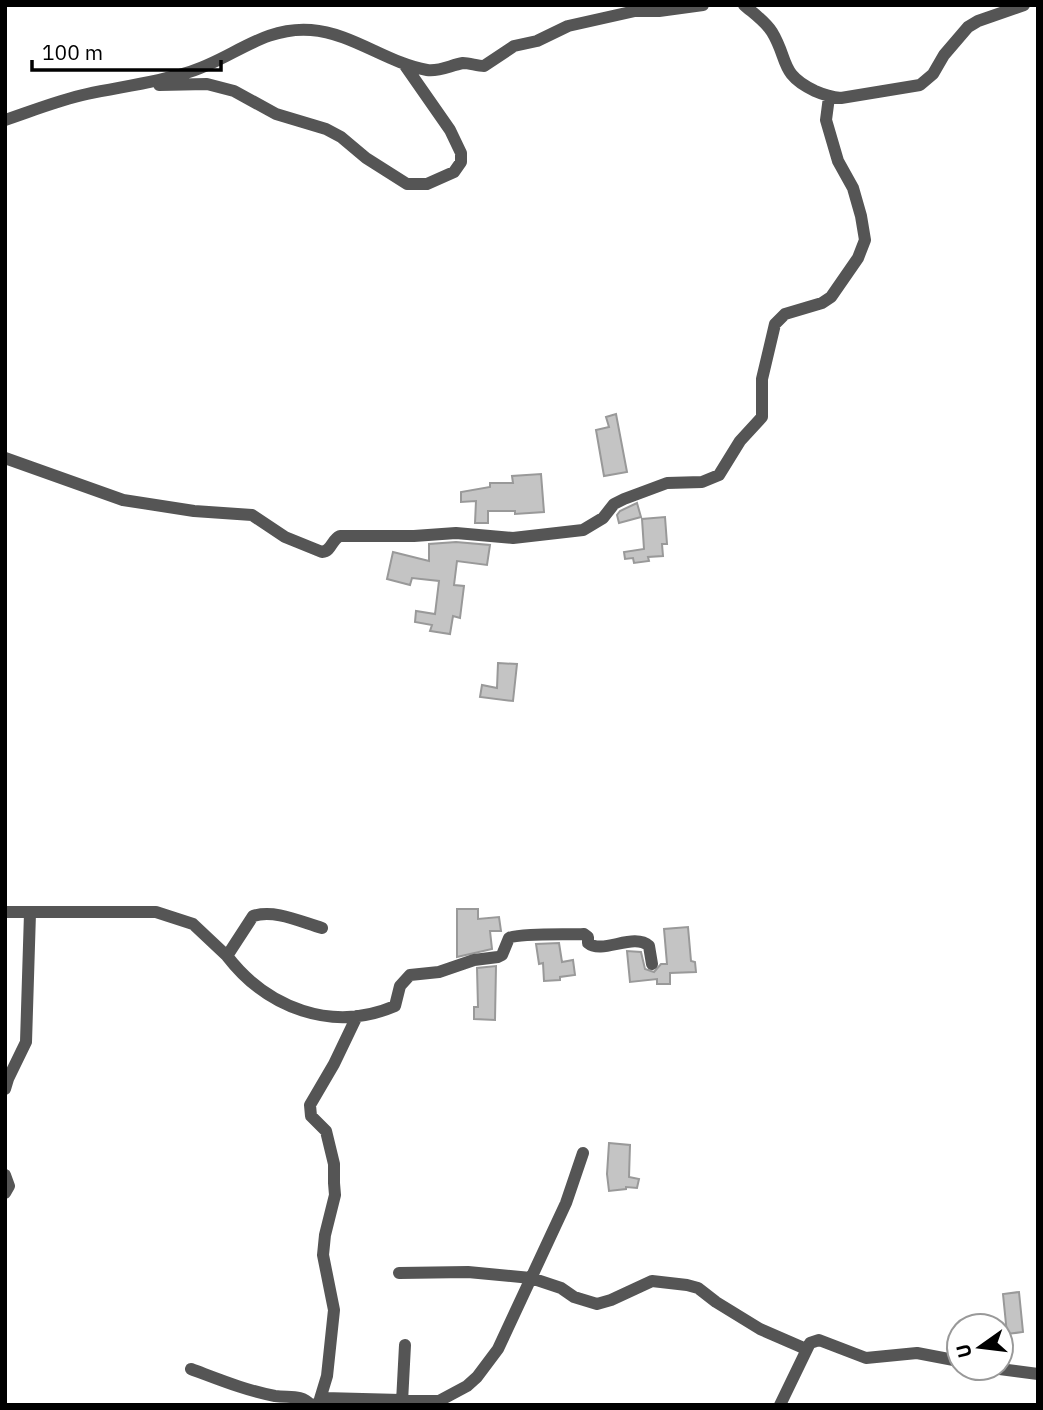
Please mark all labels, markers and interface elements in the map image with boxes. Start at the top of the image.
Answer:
scale bar [32,28,220,72]
text: 100 m [42,38,103,66]
north arrow [945,1312,1015,1382]
text: U [950,1342,977,1360]

